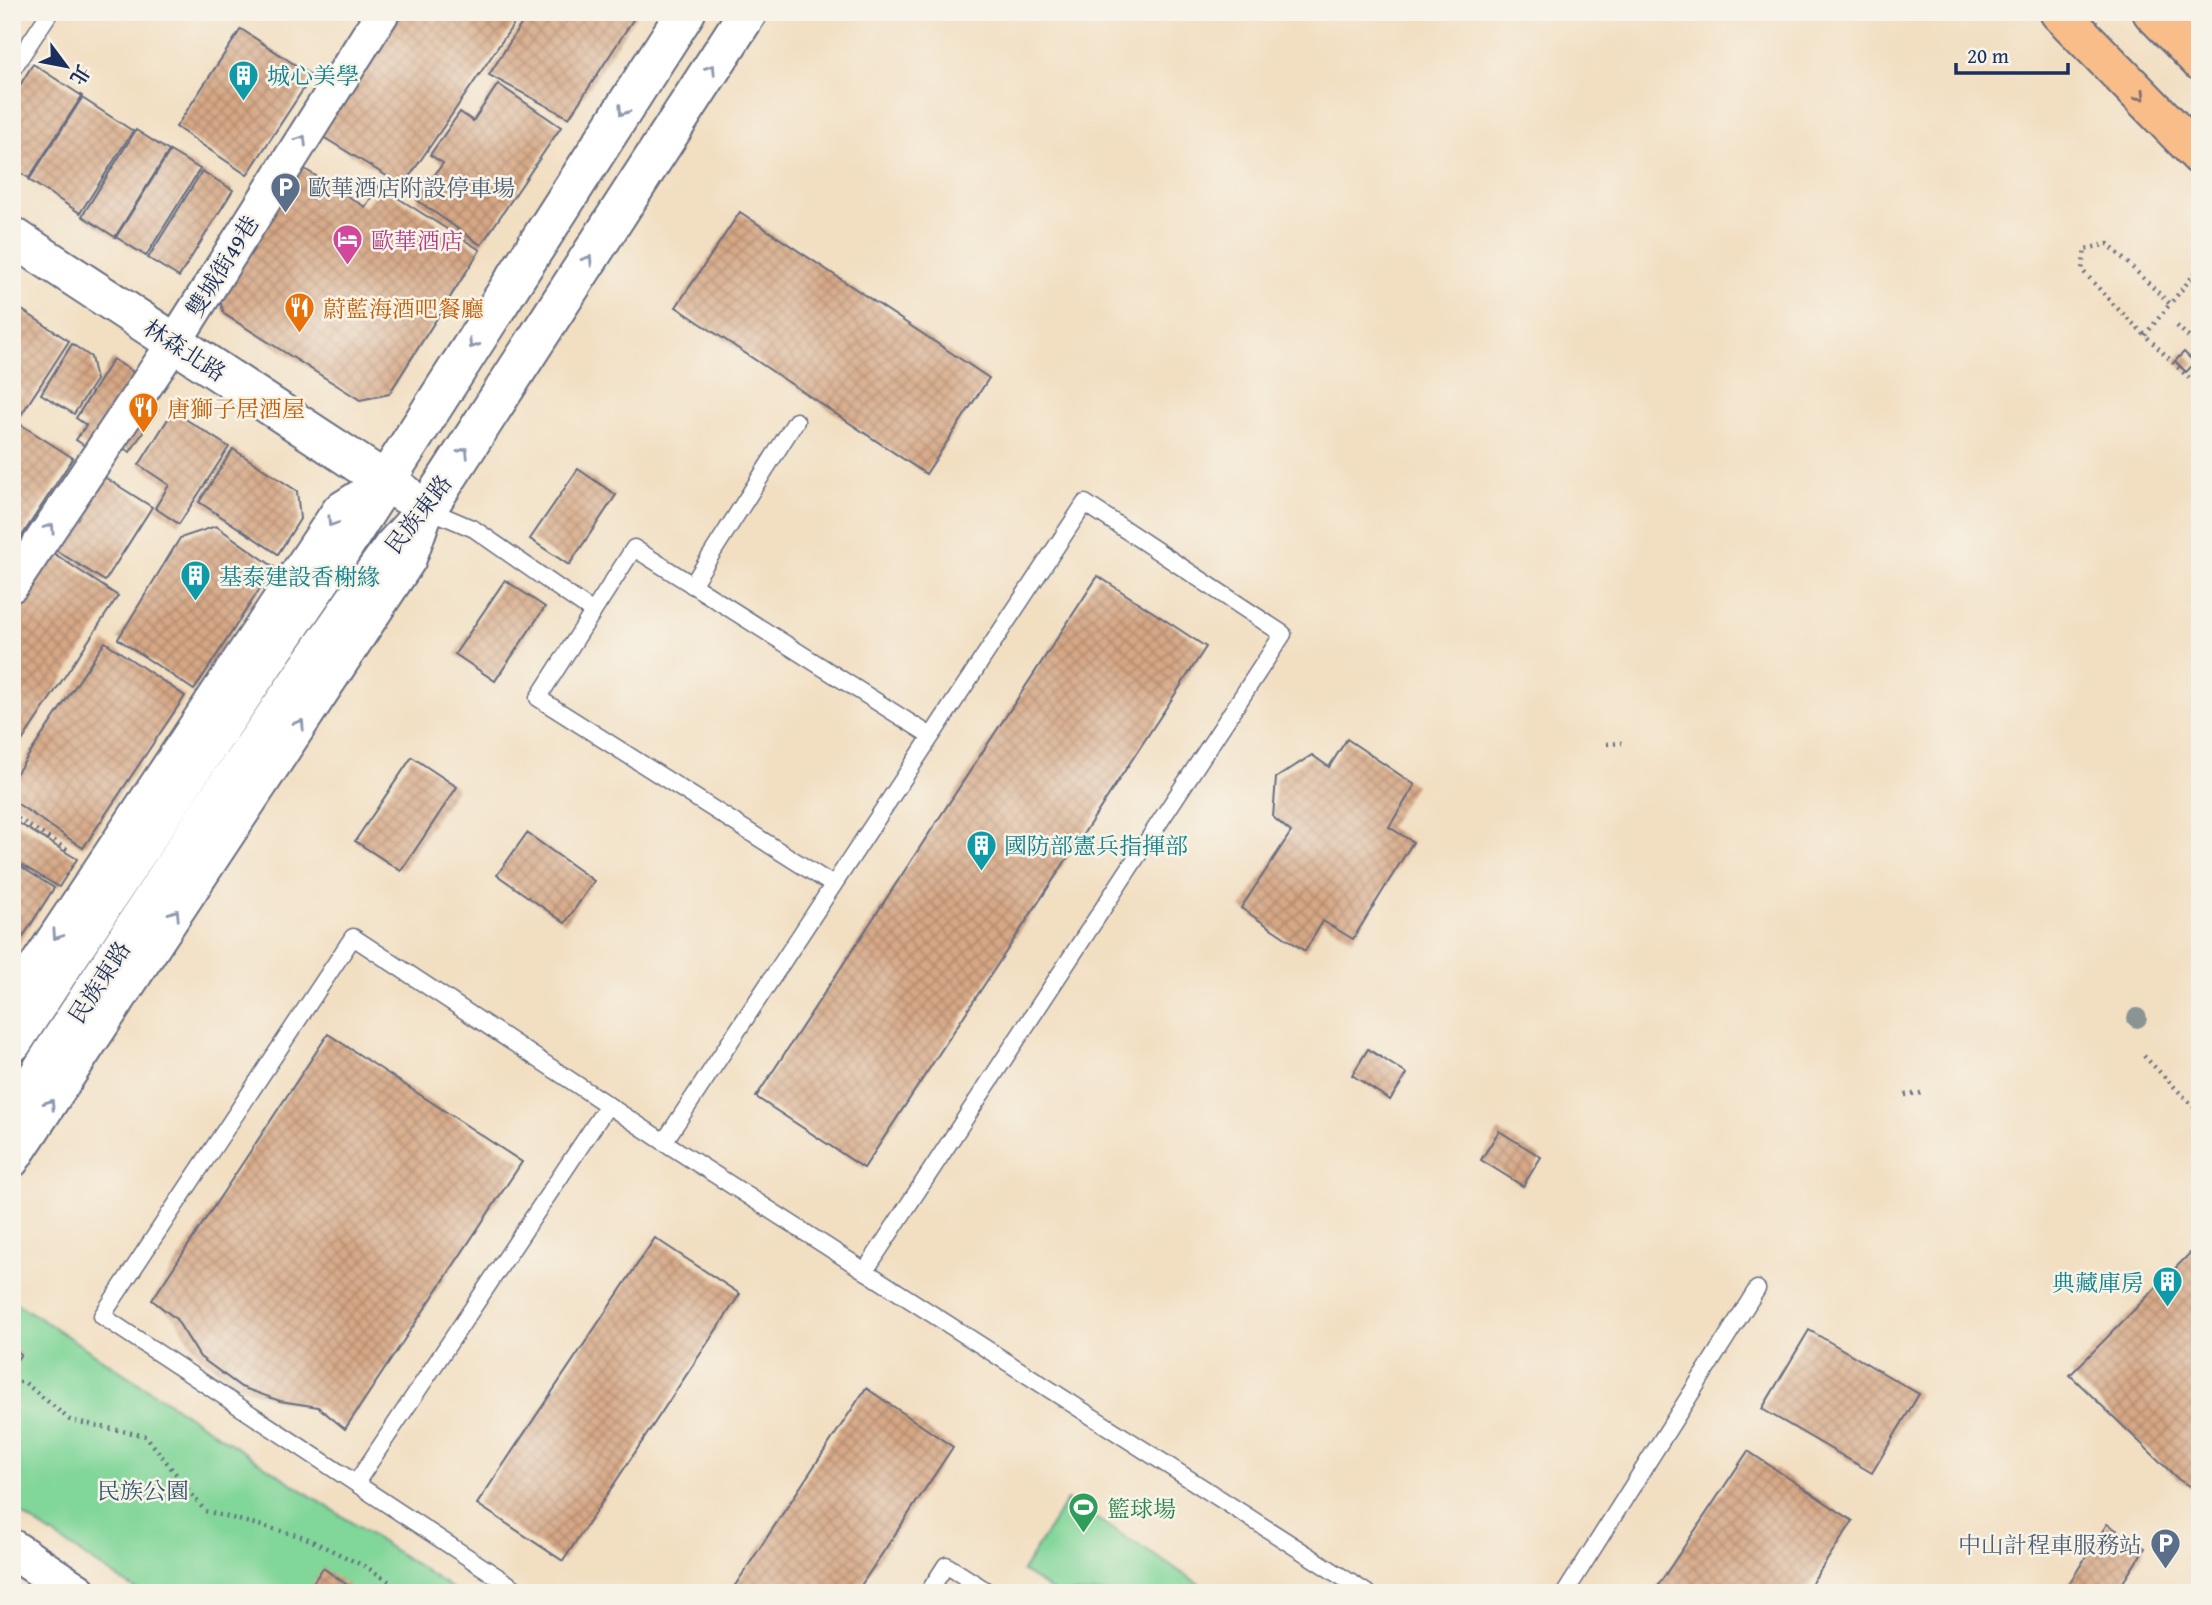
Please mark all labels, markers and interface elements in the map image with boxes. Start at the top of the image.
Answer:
north arrow [32,32,102,102]
scale bar [1956,32,2068,76]
text: 20 m [1967,40,2009,71]
building icon: 城心美學 [227,58,261,102]
place label: 城心美學 [267,59,359,92]
text: 北 [64,60,97,90]
one-way arrow [703,64,716,77]
one-way arrow [2133,88,2146,101]
one-way arrow [618,103,631,116]
one-way arrow [294,135,306,148]
parking icon: 歐華酒店附設停車場 [268,170,302,214]
place label: 歐華酒店附設停車場 [308,171,515,204]
street label: 雙城街49巷 [178,209,266,323]
hotel icon: 歐華酒店 [331,223,365,267]
place label: 歐華酒店 [371,224,463,257]
one-way arrow [579,255,592,268]
restaurant icon: 蔚藍海酒吧餐廳 [283,291,317,335]
place label: 蔚藍海酒吧餐廳 [323,292,484,325]
street label: 林森北路 [137,311,233,389]
one-way arrow [469,336,482,349]
restaurant icon: 唐獅子居酒屋 [127,391,161,435]
place label: 唐獅子居酒屋 [167,392,305,425]
one-way arrow [456,446,469,459]
street label: 民族東路 [377,468,459,560]
one-way arrow [327,514,340,527]
one-way arrow [42,523,54,536]
building icon: 基泰建設香榭緣 [179,559,213,603]
place label: 基泰建設香榭緣 [219,560,380,593]
one-way arrow [292,719,304,732]
building icon: 國防部憲兵指揮部 [964,828,998,872]
place label: 國防部憲兵指揮部 [1004,829,1188,862]
one-way arrow [167,909,179,922]
one-way arrow [52,928,65,941]
street label: 民族東路 [60,934,138,1030]
one-way arrow [42,1099,54,1112]
building icon: 典藏庫房 [2150,1265,2184,1309]
place label: 典藏庫房 [2052,1266,2144,1299]
park label: 民族公園 [97,1474,189,1507]
sports icon: 籃球場 [1067,1491,1101,1535]
place label: 籃球場 [1107,1492,1176,1525]
parking icon: 中山計程車服務站 [2148,1527,2182,1571]
place label: 中山計程車服務站 [1958,1528,2142,1561]

